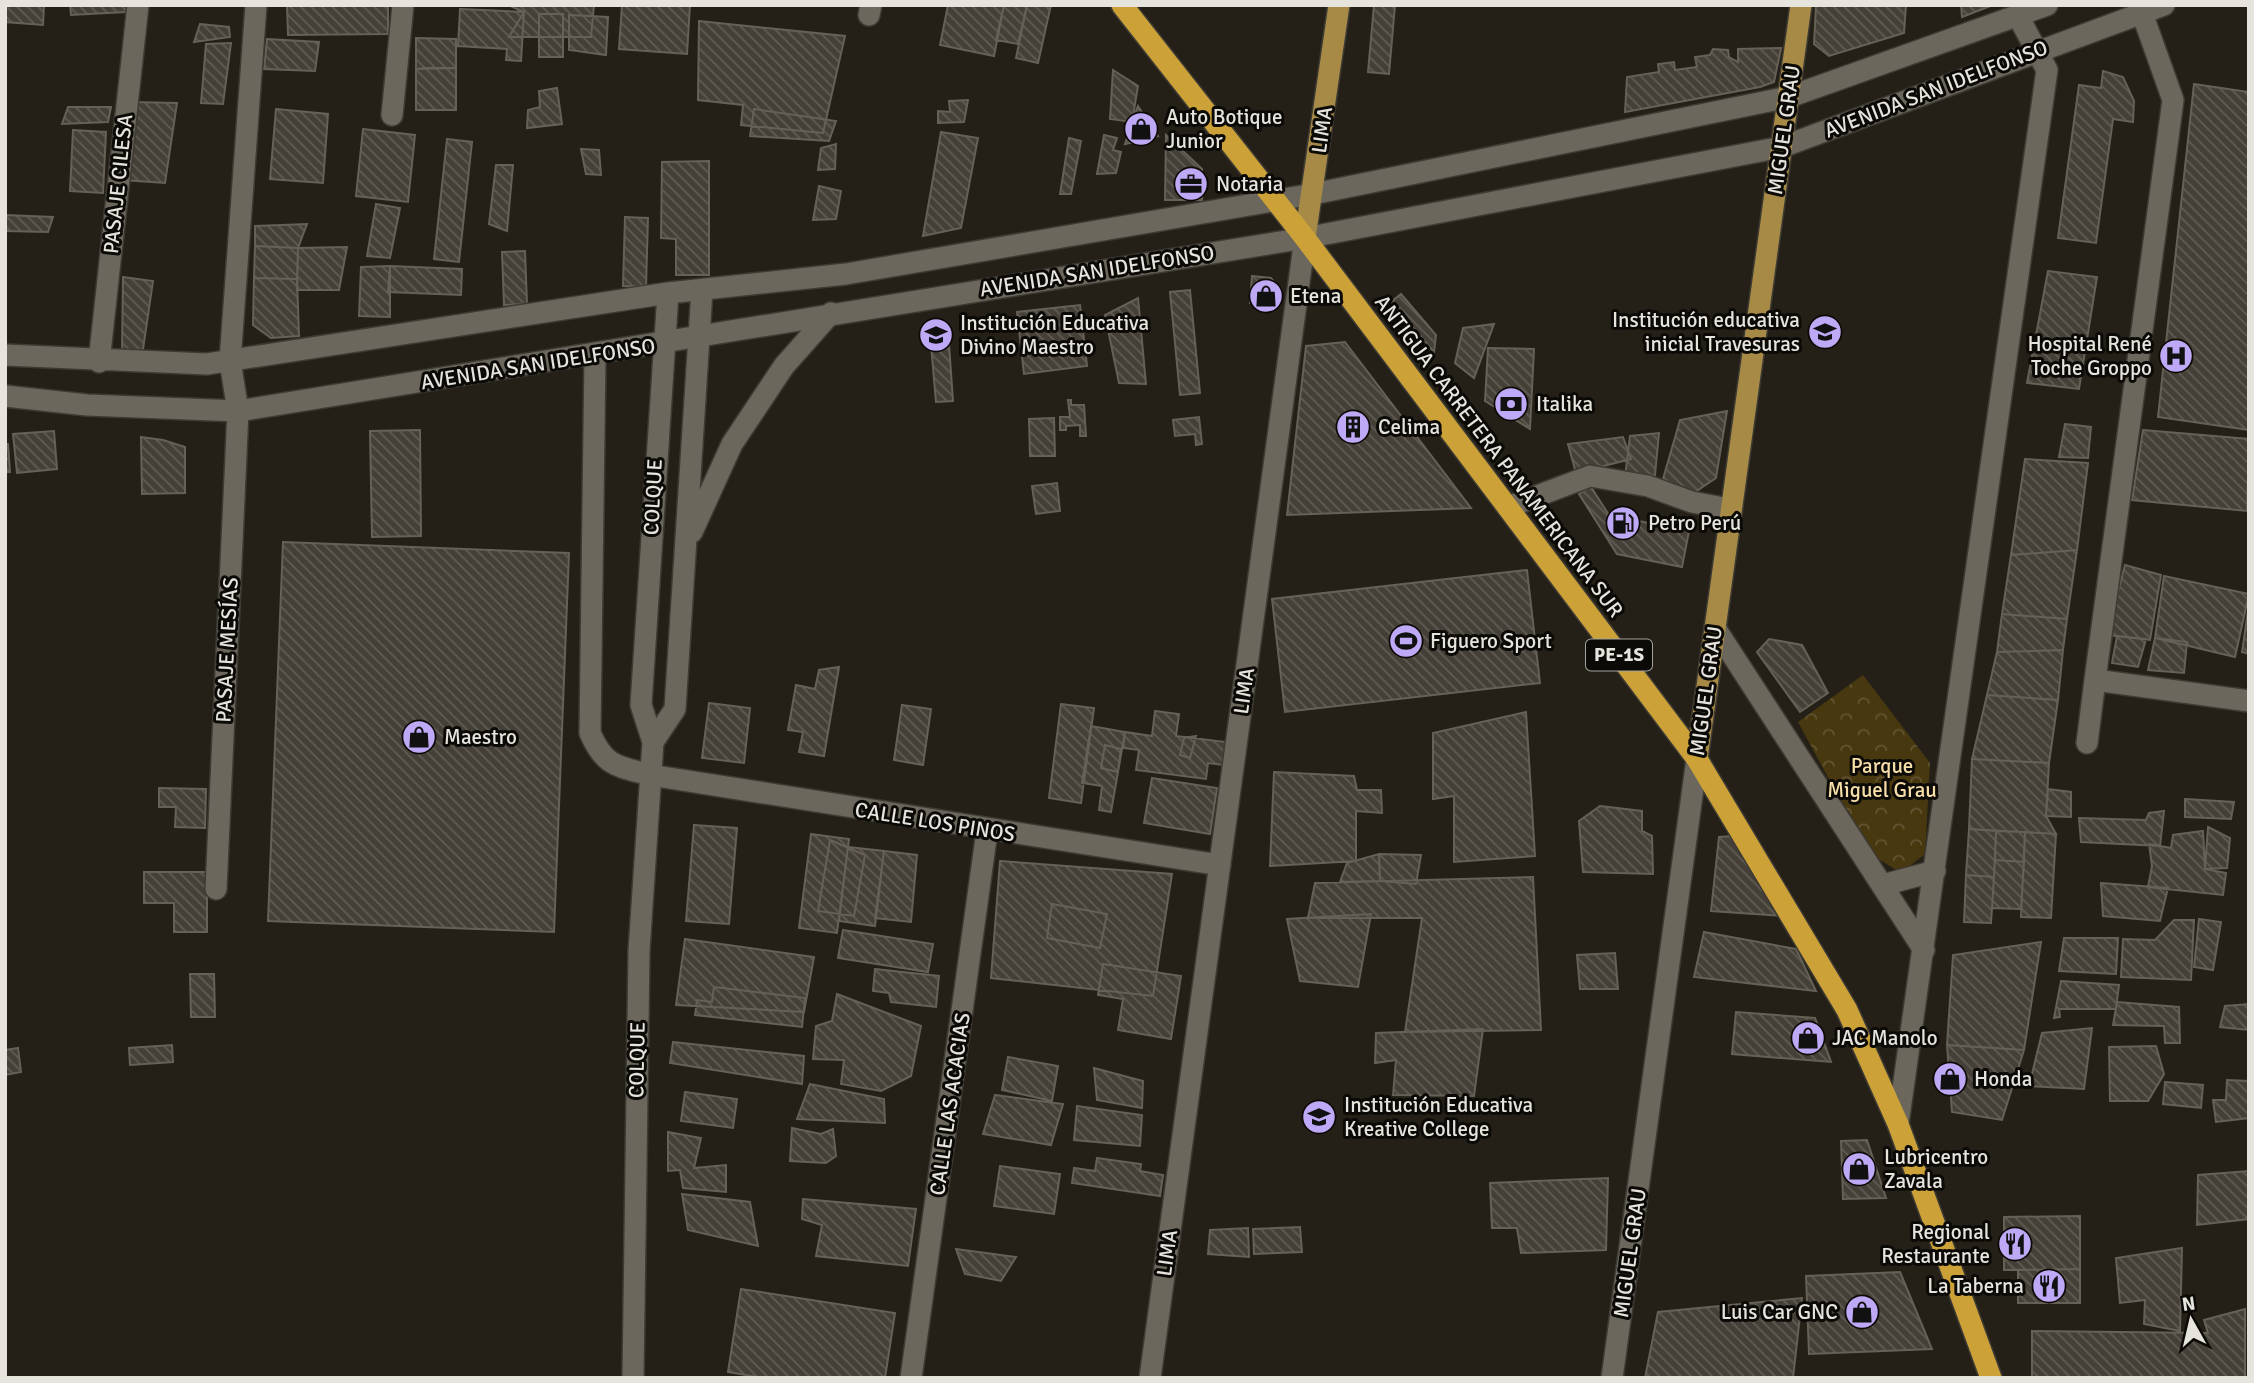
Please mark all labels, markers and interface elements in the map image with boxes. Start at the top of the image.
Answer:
street label: AVENIDA SAN IDELFONSO [1821,34,2051,144]
street label: MIGUEL GRAU [1762,64,1806,196]
place label: Auto Botique Junior [1166,104,1283,154]
street label: LIMA [1306,105,1338,155]
shop icon: Auto Botique Junior [1122,110,1160,148]
street label: PASAJE CILESA [98,113,138,255]
office icon: Notaria [1172,165,1210,203]
place label: Notaria [1216,171,1283,197]
street label: AVENIDA SAN IDELFONSO [978,240,1216,302]
shop icon: Etena [1247,277,1285,315]
place label: Etena [1290,283,1341,309]
street label: ANTIGUA CARRETERA PANAMERICANA SUR [1369,290,1629,622]
place label: Institución educativa inicial Travesuras [1612,307,1800,357]
place label: Institución Educativa Divino Maestro [960,310,1149,360]
school or university icon: Institución educativa inicial Travesuras [1806,313,1844,351]
school or university icon: Institución Educativa Divino Maestro [917,316,955,354]
place label: Hospital René Toche Groppo [2027,331,2152,381]
street label: AVENIDA SAN IDELFONSO [419,333,657,395]
hospital icon: Hospital René Toche Groppo [2157,337,2195,375]
bank icon: Italika [1492,385,1530,423]
place label: Italika [1536,391,1593,417]
building icon: Celima [1334,408,1372,446]
place label: Celima [1378,414,1440,440]
street label: COLQUE [638,458,668,536]
fuel station icon: Petro Perú [1604,504,1642,542]
place label: Petro Perú [1648,510,1741,536]
street label: PASAJE MESÍAS [210,577,244,723]
sports icon: Figuero Sport [1387,622,1425,660]
street label: MIGUEL GRAU [1684,625,1728,757]
place label: Figuero Sport [1430,628,1552,654]
road number: PE-1S [1586,640,1652,670]
street label: LIMA [1228,666,1260,716]
shop icon: Maestro [400,718,438,756]
place label: Maestro [444,724,517,750]
park label: Parque Miguel Grau [1827,753,1937,803]
street label: CALLE LOS PINOS [853,796,1017,848]
street label: CALLE LAS ACACIAS [924,1011,976,1197]
shop icon: JAC Manolo [1789,1019,1827,1057]
street label: COLQUE [623,1022,651,1098]
place label: JAC Manolo [1832,1025,1938,1051]
shop icon: Honda [1931,1060,1969,1098]
place label: Honda [1974,1066,2032,1092]
place label: Institución Educativa Kreative College [1344,1092,1533,1142]
school or university icon: Institución Educativa Kreative College [1300,1098,1338,1136]
place label: Lubricentro Zavala [1884,1144,1988,1194]
shop icon: Lubricentro Zavala [1840,1150,1878,1188]
street label: MIGUEL GRAU [1608,1187,1652,1319]
place label: Regional Restaurante [1881,1219,1990,1269]
restaurant icon: Regional Restaurante [1996,1225,2034,1263]
street label: LIMA [1151,1228,1183,1278]
restaurant icon: La Taberna [2030,1267,2068,1305]
place label: La Taberna [1927,1273,2024,1299]
north arrow [2156,1285,2226,1355]
text: N [2181,1291,2197,1317]
shop icon: Luis Car GNC [1843,1293,1881,1331]
place label: Luis Car GNC [1721,1299,1838,1325]

